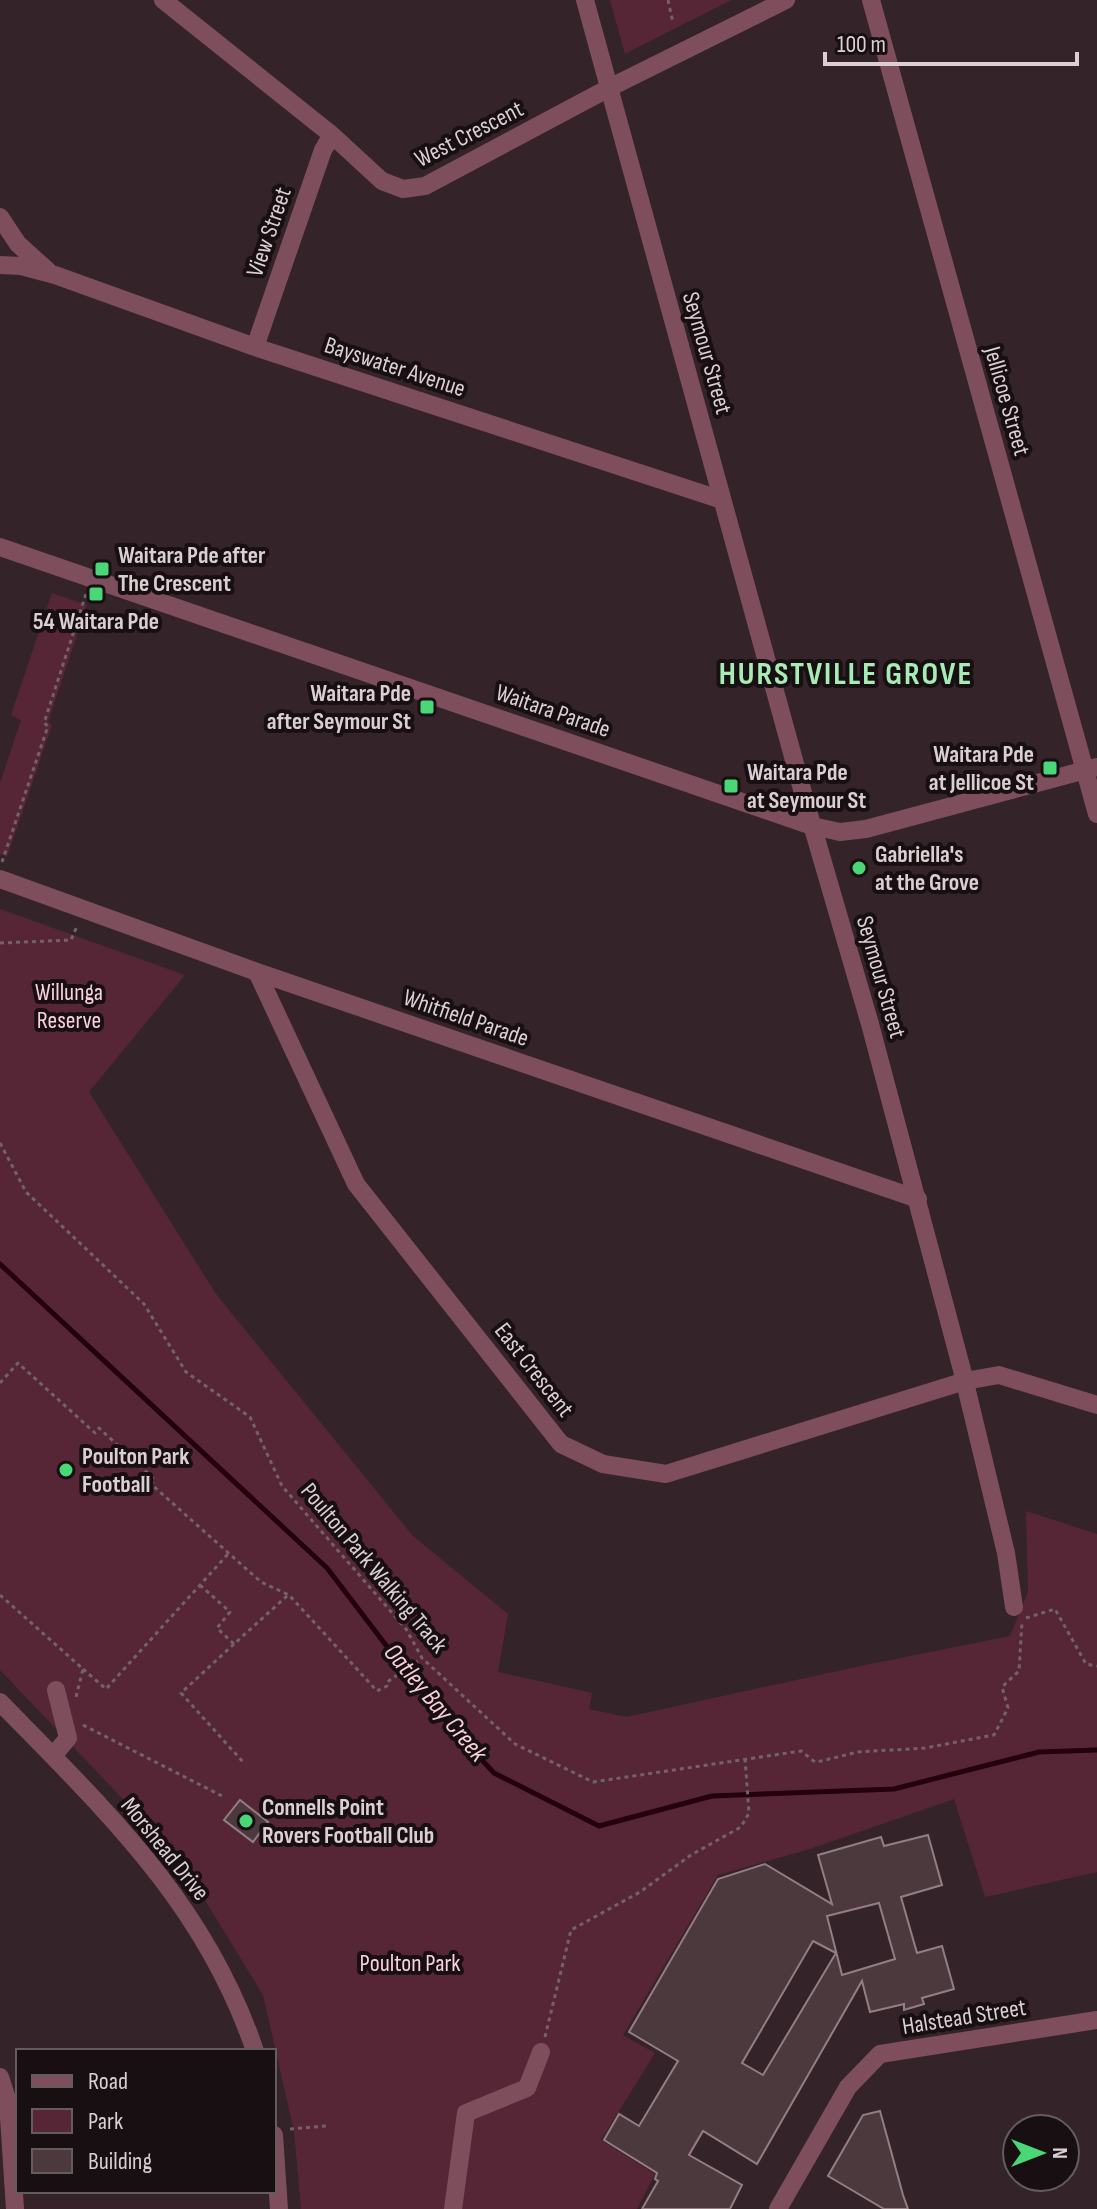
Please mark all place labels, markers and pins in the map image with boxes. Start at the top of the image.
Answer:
place label: Waitara Pde after The Crescent [118,541,266,598]
marker: Waitara Pde after The Crescent [93,560,111,578]
marker: 54 Waitara Pde [87,585,105,603]
place label: 54 Waitara Pde [33,607,159,636]
place label: Waitara Pde after Seymour St [267,679,411,736]
marker: Waitara Pde after Seymour St [418,698,436,716]
place label: Waitara Pde at Jellicoe St [929,740,1034,797]
place label: Waitara Pde at Seymour St [747,758,866,815]
marker: Waitara Pde at Jellicoe St [1041,759,1059,777]
marker: Waitara Pde at Seymour St [722,777,740,795]
place label: Gabriella's at the Grove [875,840,979,897]
marker: Gabriella's at the Grove [850,859,868,877]
place label: Poulton Park Football [82,1442,189,1499]
marker: Poulton Park Football [57,1461,75,1479]
place label: Connells Point Rovers Football Club [262,1793,434,1850]
marker: Connells Point Rovers Football Club [237,1812,255,1830]

